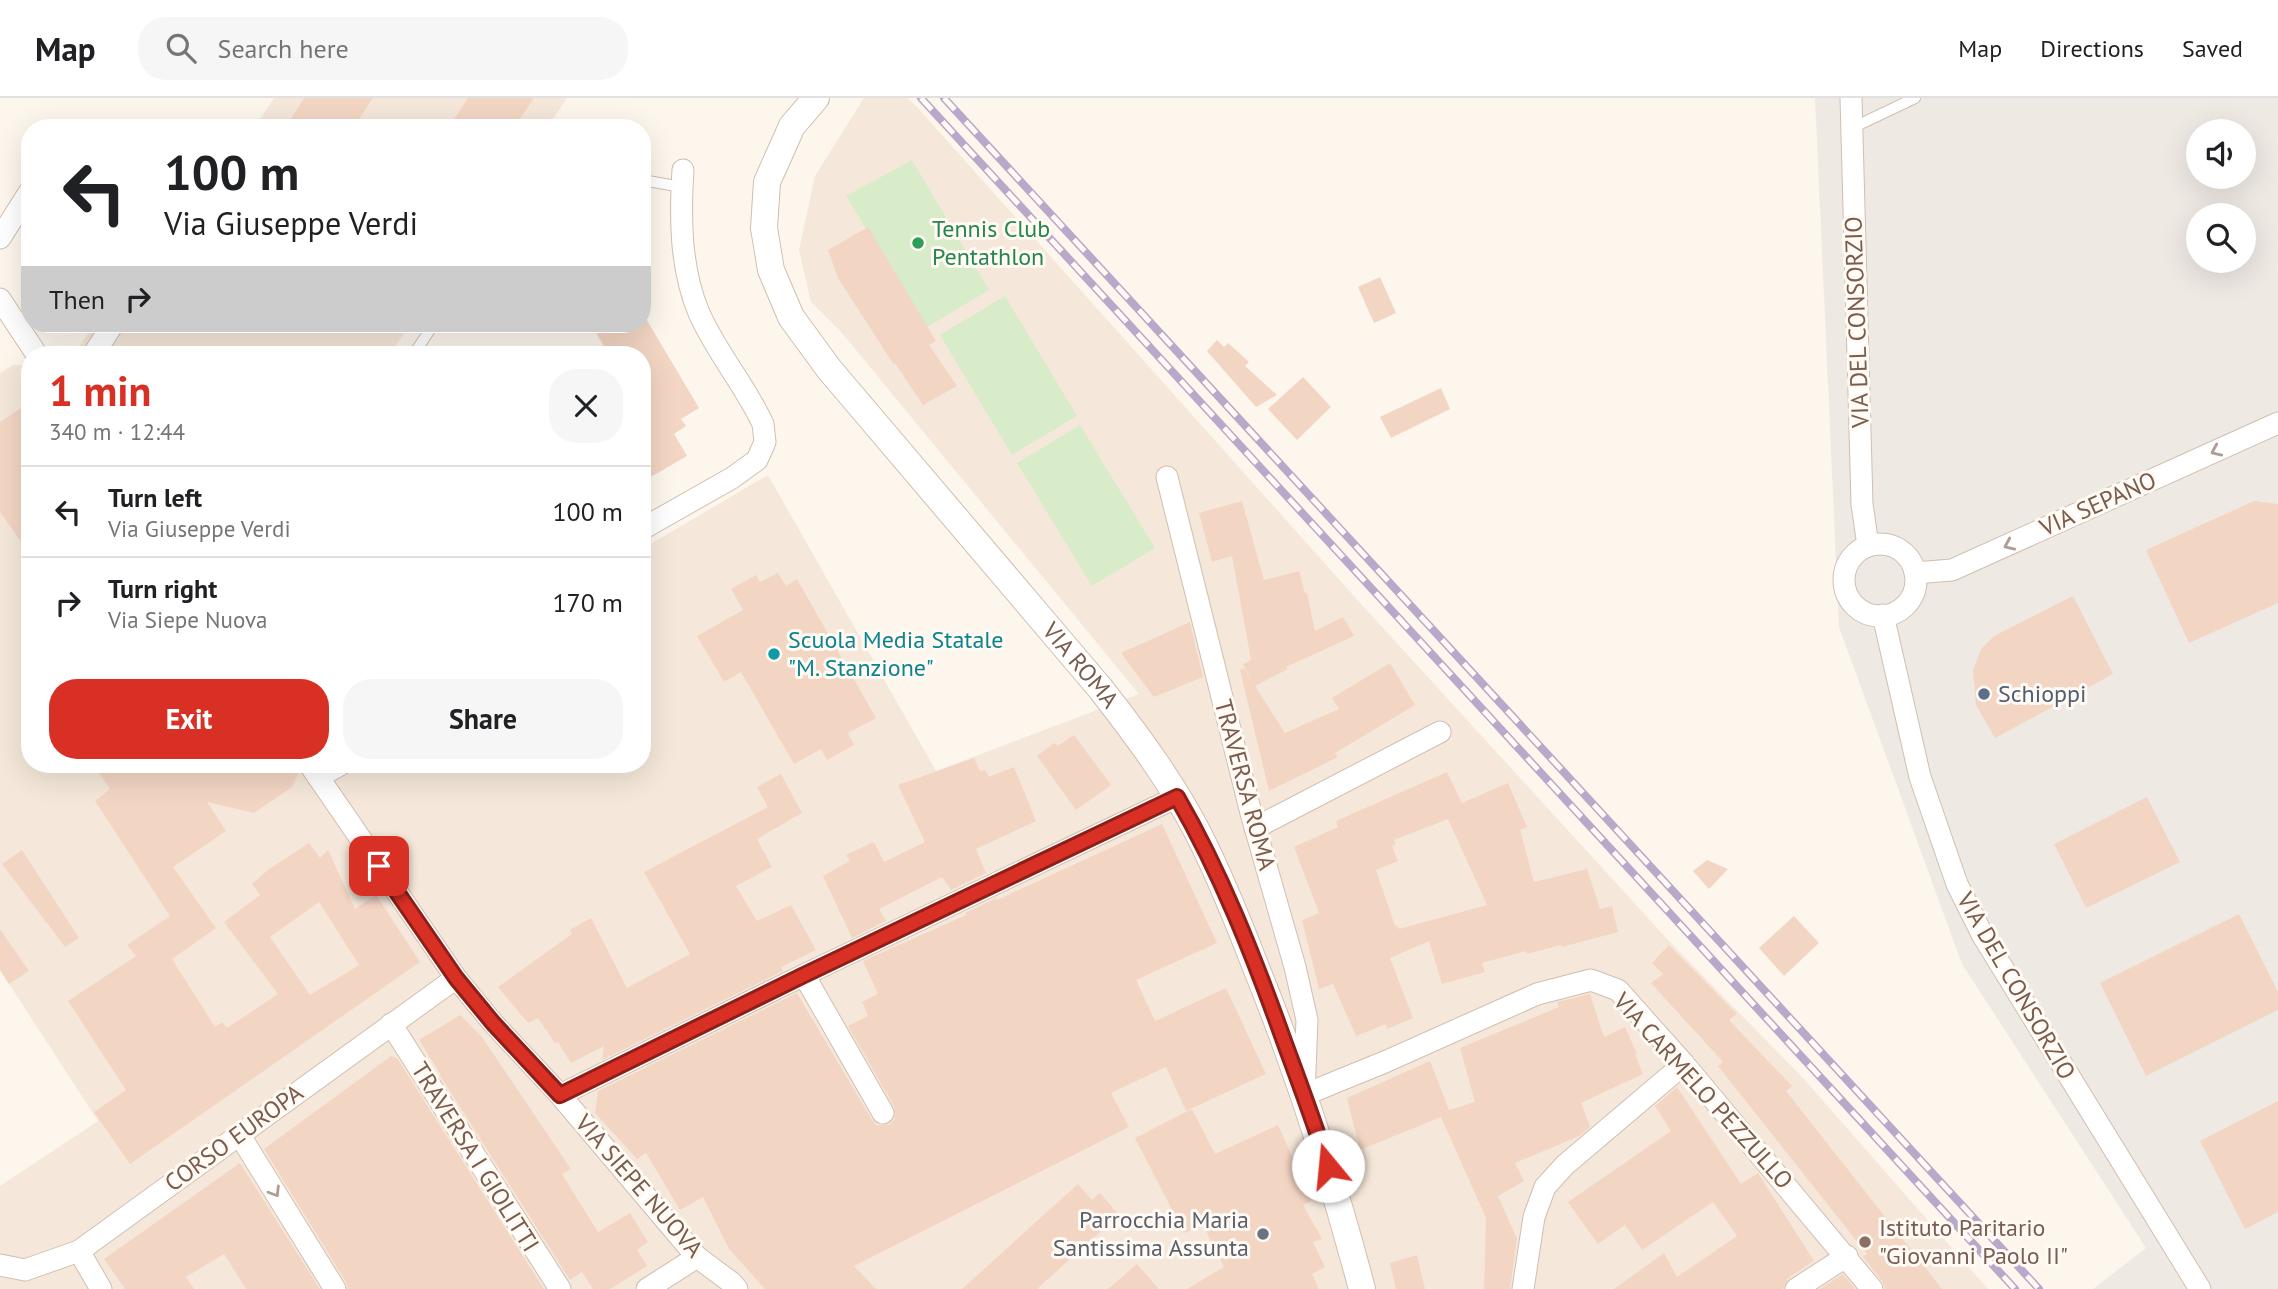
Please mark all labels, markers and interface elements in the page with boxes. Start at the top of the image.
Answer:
search box [138,17,628,80]
text: Map [35,27,96,70]
icon: search [162,29,200,67]
text: Search here [218,32,349,65]
text: Map [1958,33,2002,64]
text: Directions [2040,33,2144,64]
text: Saved [2182,33,2243,64]
map controls [2186,119,2256,273]
button: sound [2186,119,2256,189]
text: 100 m [164,140,299,204]
icon: left [49,147,140,238]
text: Via Giuseppe Verdi [164,202,418,244]
button: search [2186,203,2256,273]
place label: Tennis Club Pentathlon [932,213,1050,272]
street label: VIA DEL CONSORZIO [1837,216,1876,429]
marker: Tennis Club Pentathlon [910,235,926,251]
icon: right [119,280,157,318]
text: Then [49,283,105,316]
text: 1 min [49,363,151,418]
button: close [549,369,623,443]
text: 340 m · 12:44 [49,417,185,446]
one-way arrow [2211,443,2223,457]
street label: VIA SEPANO [2034,464,2161,543]
text: Turn left [108,481,202,514]
icon: left [49,493,87,531]
text: 100 m [552,495,623,528]
text: Via Giuseppe Verdi [108,514,291,543]
one-way arrow [2003,537,2016,551]
text: Turn right [108,572,217,605]
icon: right [49,584,87,622]
text: 170 m [552,586,623,619]
text: Via Siepe Nuova [108,605,268,634]
street label: VIA ROMA [1035,615,1126,714]
place label: Scuola Media Statale "M. Stanzione" [788,624,1004,683]
marker: Scuola Media Statale "M. Stanzione" [766,646,782,662]
place label: Schioppi [1998,678,2086,709]
button: Exit [49,679,329,759]
button: Share [343,679,623,759]
marker: Schioppi [1976,686,1992,702]
street label: TRAVERSA ROMA [1208,696,1283,874]
pin [349,836,409,896]
icon: arrive [360,847,398,885]
street label: VIA DEL CONSORZIO [1950,886,2083,1085]
street label: VIA CARMELO PEZZULLO [1606,985,1800,1195]
street label: TRAVERSA I GIOLITTI [405,1056,546,1257]
street label: CORSO EUROPA [158,1077,309,1198]
street label: VIA SIEPE NUOVA [568,1107,710,1264]
position arrow [1291,1129,1365,1203]
one-way arrow [267,1185,280,1198]
place label: Parrocchia Maria Santissima Assunta [1053,1204,1249,1263]
place label: Istituto Paritario "Giovanni Paolo II" [1879,1212,2068,1271]
marker: Parrocchia Maria Santissima Assunta [1255,1226,1271,1242]
marker: Istituto Paritario "Giovanni Paolo II" [1857,1234,1873,1250]

